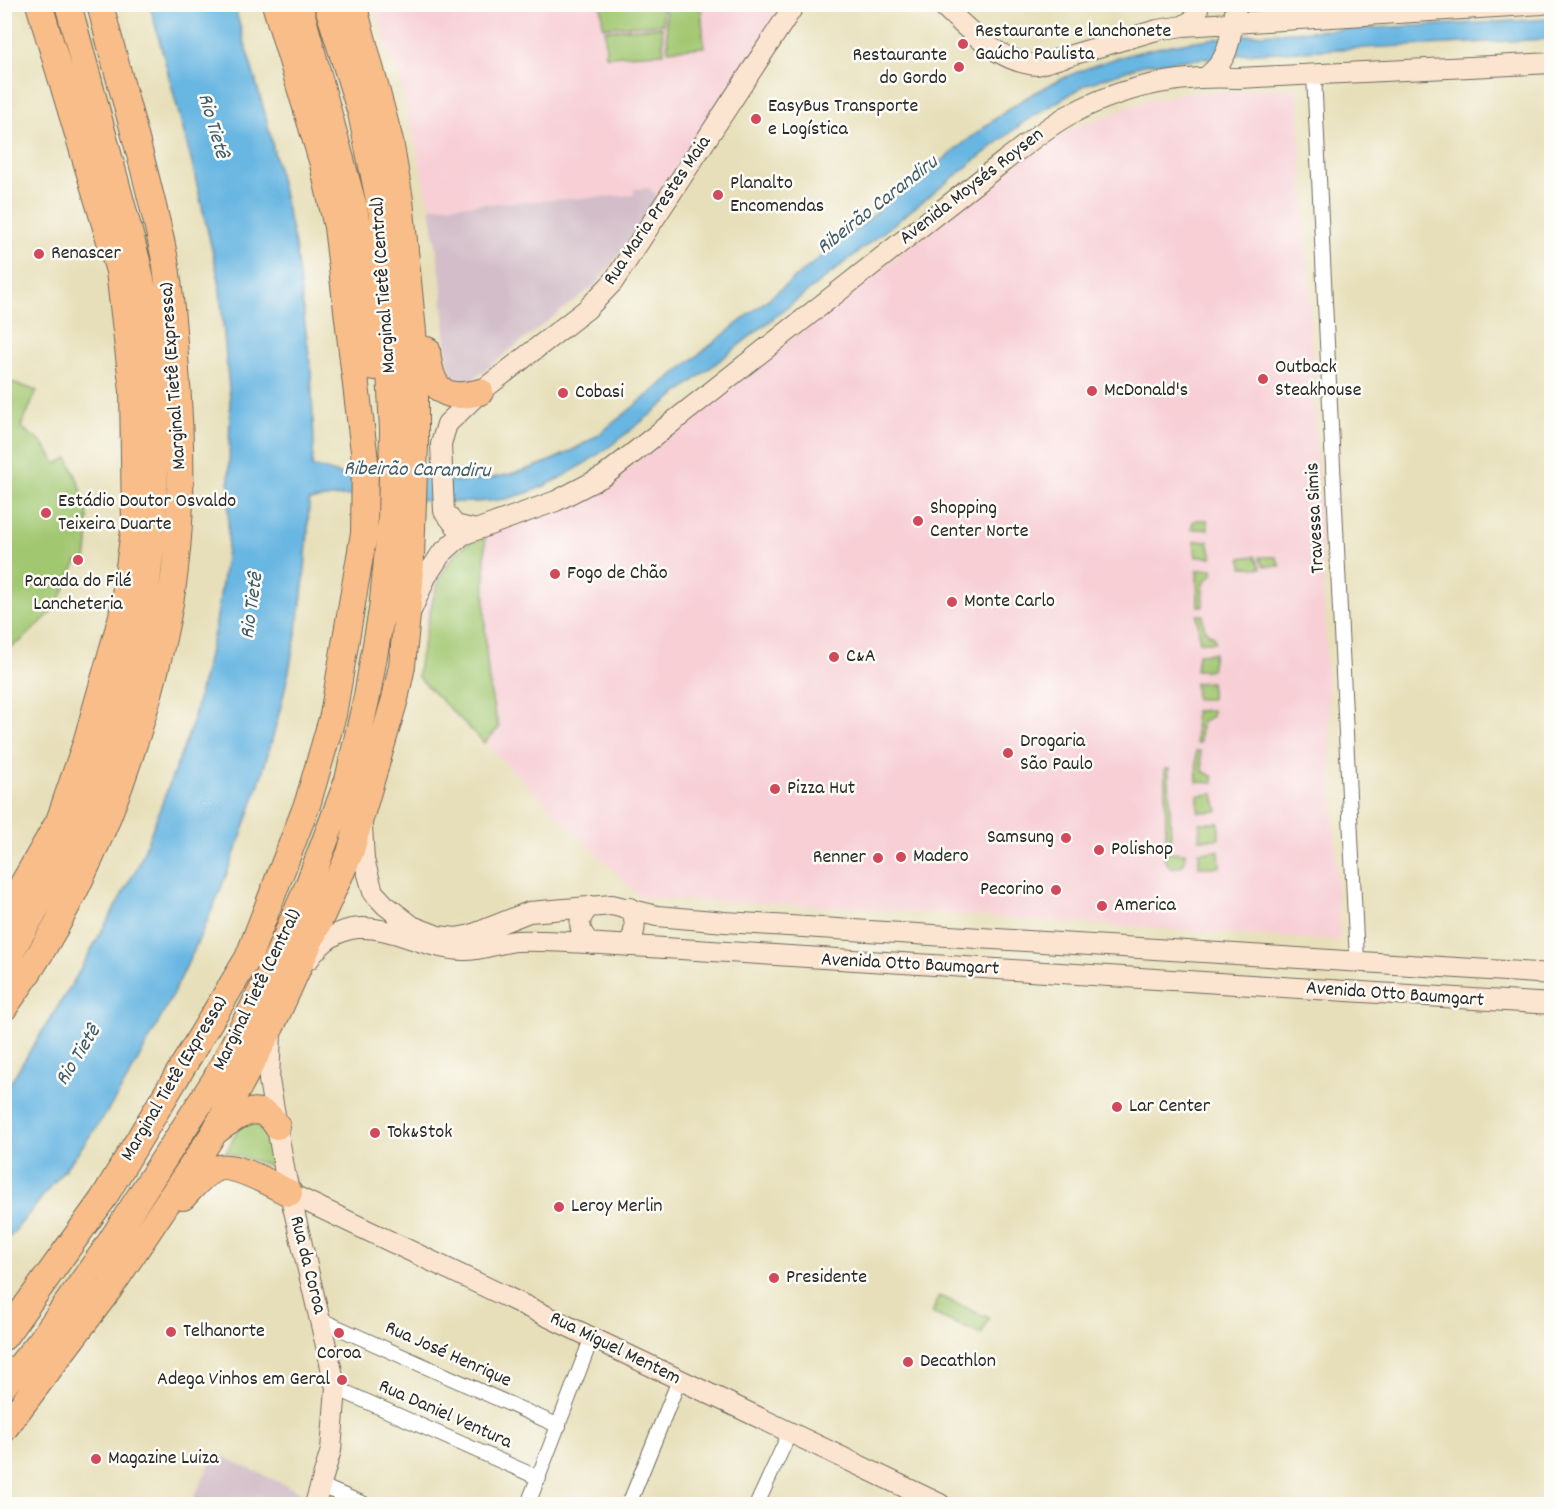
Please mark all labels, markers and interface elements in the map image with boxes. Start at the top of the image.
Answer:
place label: Restaurante e lanchonete Gaúcho Paulista [975,18,1171,69]
marker: Restaurante e lanchonete Gaúcho Paulista [956,37,970,51]
place label: Restaurante do Gordo [852,42,947,93]
marker: Restaurante do Gordo [952,60,966,74]
water label: Rio Tietê [188,90,236,164]
place label: EasyBus Transporte e Logística [768,93,918,144]
marker: EasyBus Transporte e Logística [749,112,763,126]
street label: Avenida Moysés Roysen [894,122,1050,252]
street label: Rua Maria Prestes Maia [597,130,719,292]
water label: Ribeirão Carandiru [811,148,947,263]
place label: Planalto Encomendas [730,170,824,221]
marker: Planalto Encomendas [711,188,725,202]
street label: Marginal Tietê (Central) [364,196,404,374]
place label: Renascer [51,240,121,268]
marker: Renascer [32,247,46,261]
street label: Marginal Tietê (Expressa) [153,281,195,471]
place label: Outback Steakhouse [1275,354,1362,405]
marker: Outback Steakhouse [1256,372,1270,386]
place label: McDonald's [1104,377,1188,405]
place label: Cobasi [575,379,624,407]
marker: McDonald's [1085,384,1099,398]
marker: Cobasi [556,386,570,400]
water label: Ribeirão Carandiru [343,455,493,487]
street label: Travessa Simis [1299,462,1333,574]
place label: Estádio Doutor Osvaldo Teixeira Duarte [58,488,236,539]
place label: Shopping Center Norte [930,495,1029,546]
marker: Estádio Doutor Osvaldo Teixeira Duarte [39,506,53,520]
marker: Shopping Center Norte [911,514,925,528]
marker: Parada do Filé Lancheteria [71,553,85,567]
place label: Fogo de Chão [567,560,668,588]
marker: Fogo de Chão [548,567,562,581]
place label: Parada do Filé Lancheteria [24,568,132,619]
water label: Rio Tietê [234,569,273,641]
place label: Monte Carlo [964,588,1055,616]
marker: Monte Carlo [945,595,959,609]
place label: C&A [846,643,876,671]
marker: C&A [827,650,841,664]
place label: Drogaria São Paulo [1020,728,1093,779]
marker: Drogaria São Paulo [1001,746,1015,760]
place label: Pizza Hut [787,775,855,803]
marker: Pizza Hut [768,782,782,796]
place label: Samsung [987,824,1054,852]
marker: Samsung [1059,831,1073,845]
place label: Polishop [1111,836,1173,864]
place label: Madero [913,843,969,871]
marker: Polishop [1092,843,1106,857]
place label: Renner [813,844,867,872]
marker: Madero [894,850,908,864]
marker: Renner [871,851,885,865]
place label: Pecorino [980,876,1044,904]
marker: Pecorino [1049,883,1063,897]
place label: America [1114,892,1177,920]
marker: America [1095,899,1109,913]
street label: Marginal Tietê (Central) [207,904,309,1076]
street label: Avenida Otto Baumgart [820,946,1000,984]
street label: Avenida Otto Baumgart [1305,975,1485,1015]
street label: Marginal Tietê (Expressa) [115,991,235,1167]
water label: Rio Tietê [49,1018,110,1092]
place label: Lar Center [1129,1093,1211,1121]
marker: Lar Center [1110,1100,1124,1114]
place label: Tok&Stok [387,1119,452,1147]
marker: Tok&Stok [368,1126,382,1140]
place label: Leroy Merlin [571,1193,663,1221]
marker: Leroy Merlin [552,1200,566,1214]
street label: Rua da Coroa [281,1213,333,1318]
place label: Presidente [786,1264,867,1292]
marker: Presidente [767,1271,781,1285]
street label: Rua Miguel Mentem [545,1305,685,1393]
street label: Rua José Henrique [380,1315,516,1395]
place label: Telhanorte [183,1318,265,1346]
marker: Telhanorte [164,1325,178,1339]
marker: Coroa [332,1326,346,1340]
place label: Coroa [317,1340,362,1368]
place label: Decathlon [920,1348,996,1376]
marker: Decathlon [901,1355,915,1369]
place label: Adega Vinhos em Geral [157,1366,330,1394]
marker: Adega Vinhos em Geral [335,1373,349,1387]
street label: Rua Daniel Ventura [374,1373,517,1457]
place label: Magazine Luiza [108,1445,219,1473]
marker: Magazine Luiza [89,1452,103,1466]

